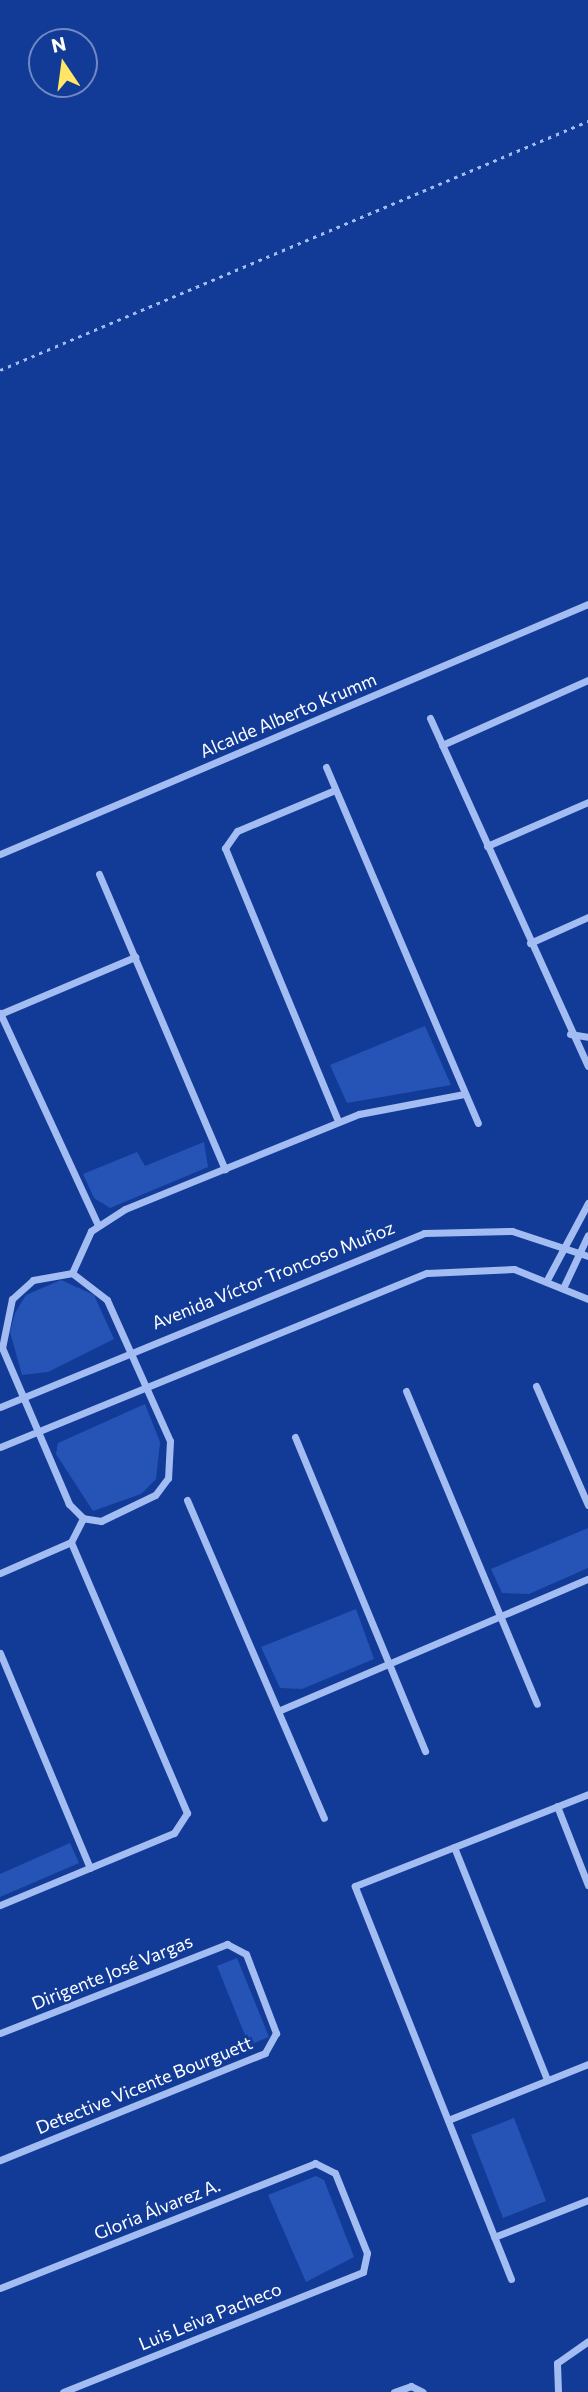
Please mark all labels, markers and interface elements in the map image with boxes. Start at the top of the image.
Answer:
north arrow [28,28,98,98]
text: N [49,31,68,57]
street label: Alcalde Alberto Krumm [196,668,380,762]
street label: Avenida Víctor Troncoso Muñoz [149,1216,397,1334]
street label: Dirigente José Vargas [28,1930,196,2014]
street label: Detective Vicente Bourguett [33,2032,255,2138]
street label: Gloria Álvarez A. [91,2174,223,2244]
street label: Luis Leiva Pacheco [135,2278,285,2354]

